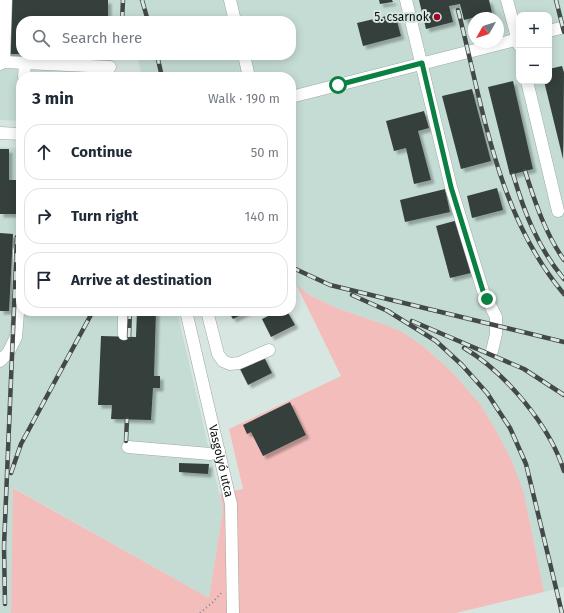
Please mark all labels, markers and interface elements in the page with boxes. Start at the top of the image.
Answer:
place label: 5. csarnok [374,10,430,24]
marker: 5. csarnok [432,12,442,22]
north arrow [468,12,504,48]
map controls [516,12,552,84]
button: + [516,12,552,48]
search box [16,16,296,60]
icon: search [30,27,52,49]
text: Search here [62,29,142,47]
button: − [516,48,552,84]
route start [329,76,347,94]
text: 3 min [32,88,74,109]
text: Walk · 190 m [208,91,280,106]
icon: ahead [33,141,55,163]
text: Continue [71,143,132,161]
text: 50 m [251,145,279,160]
icon: right [33,205,55,227]
text: Turn right [71,207,138,225]
text: 140 m [245,209,279,224]
icon: arrive [33,269,55,291]
text: Arrive at destination [71,271,212,289]
route end [478,290,496,308]
street label: Vasgolyó utca [206,423,236,499]

